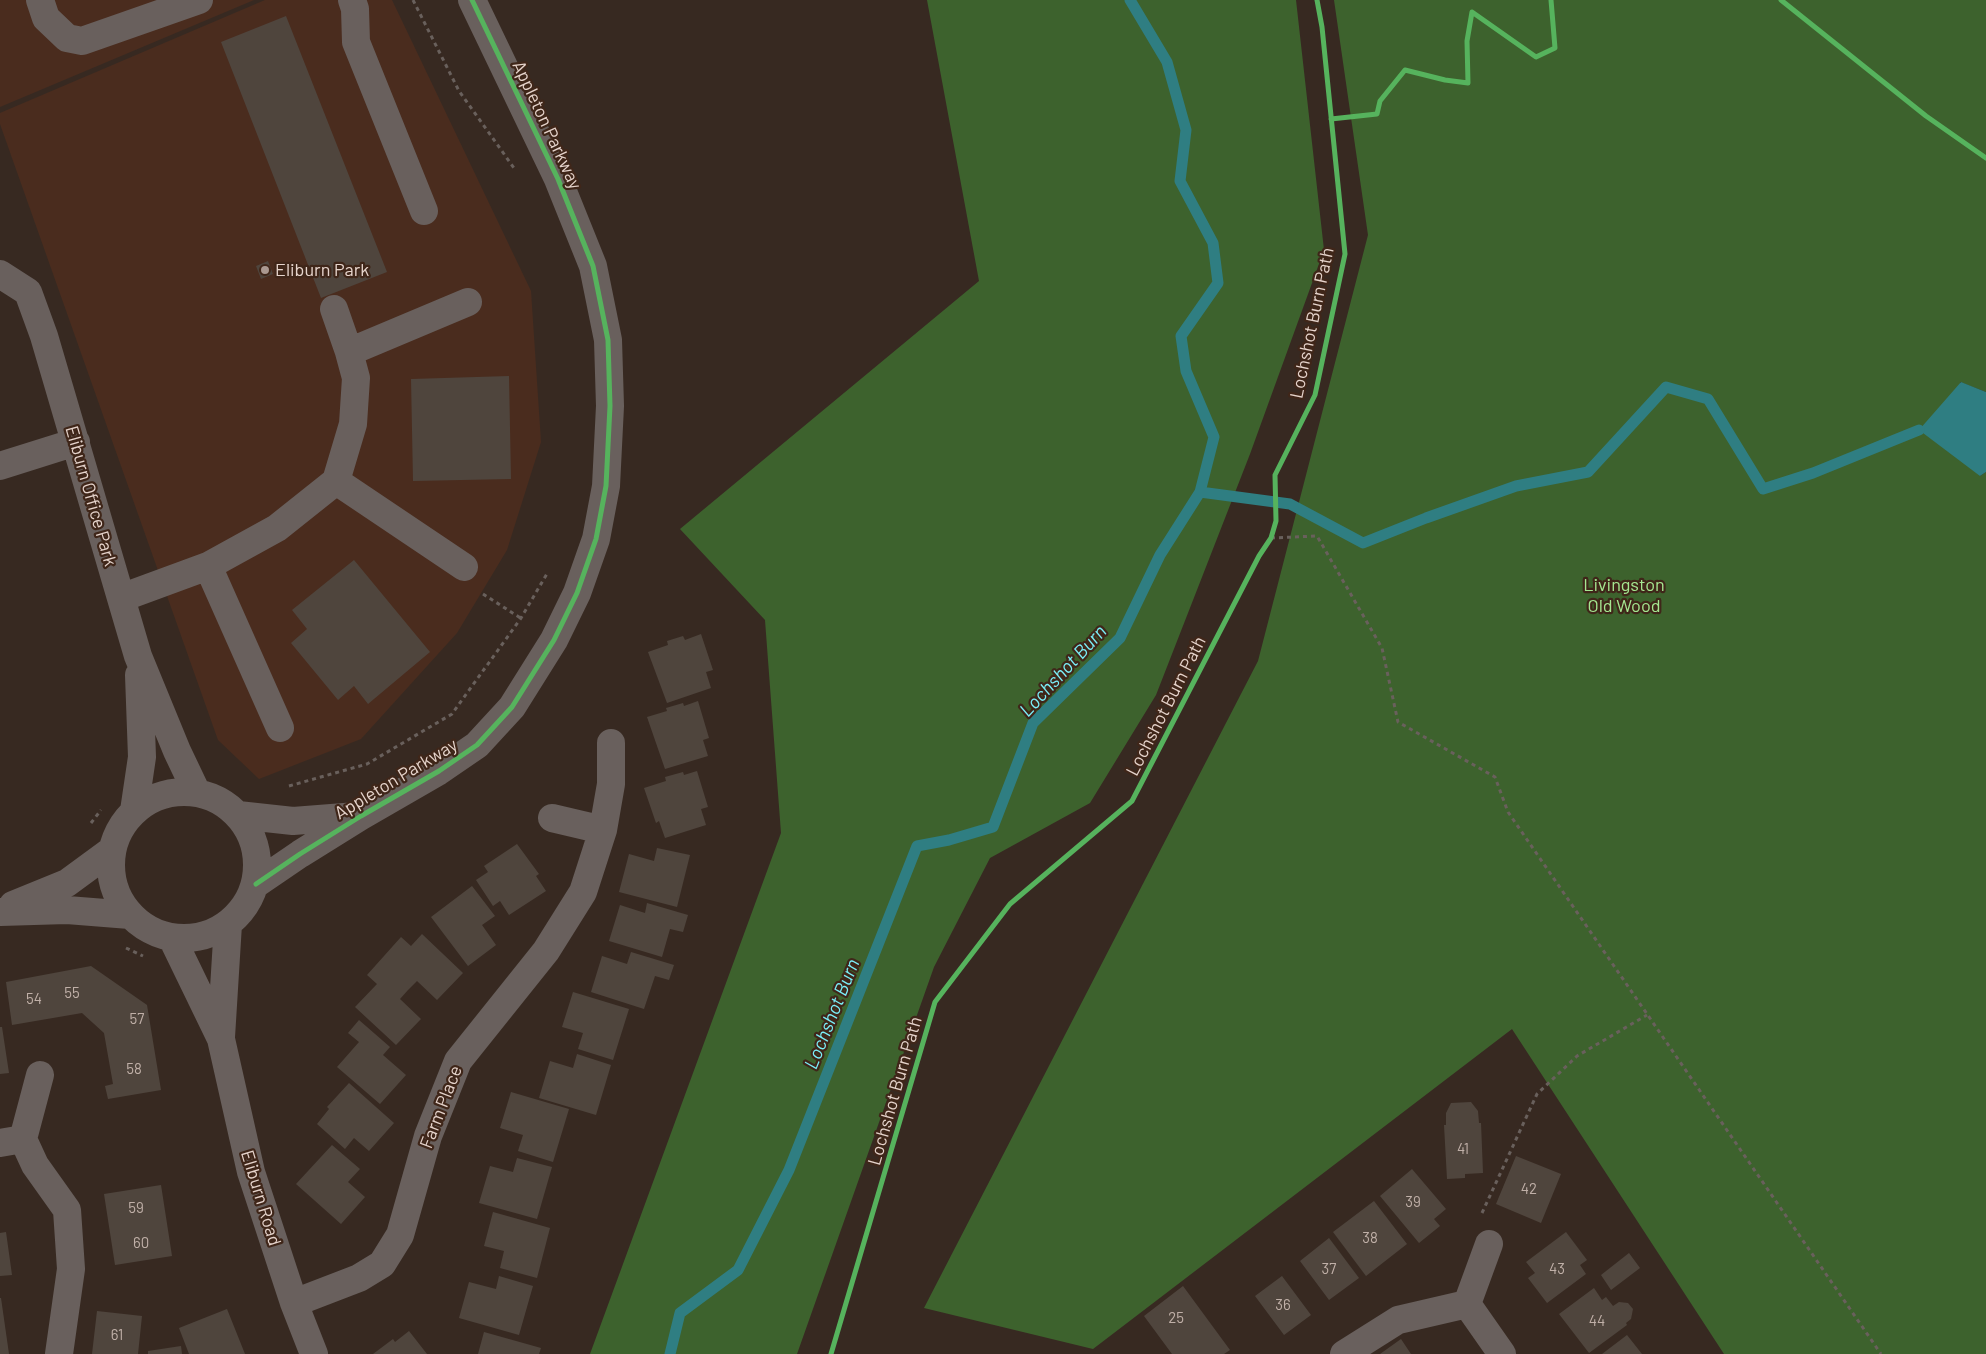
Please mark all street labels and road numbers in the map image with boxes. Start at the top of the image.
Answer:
street label: Appleton Parkway [508,57,586,193]
street label: Lochshot Burn Path [1285,246,1339,400]
street label: Eliburn Office Park [61,423,121,569]
street label: Lochshot Burn Path [1121,633,1211,779]
street label: Appleton Parkway [331,734,461,824]
street label: Lochshot Burn Path [863,1014,927,1168]
street label: Farm Place [415,1063,467,1151]
street label: Eliburn Road [236,1148,286,1248]

